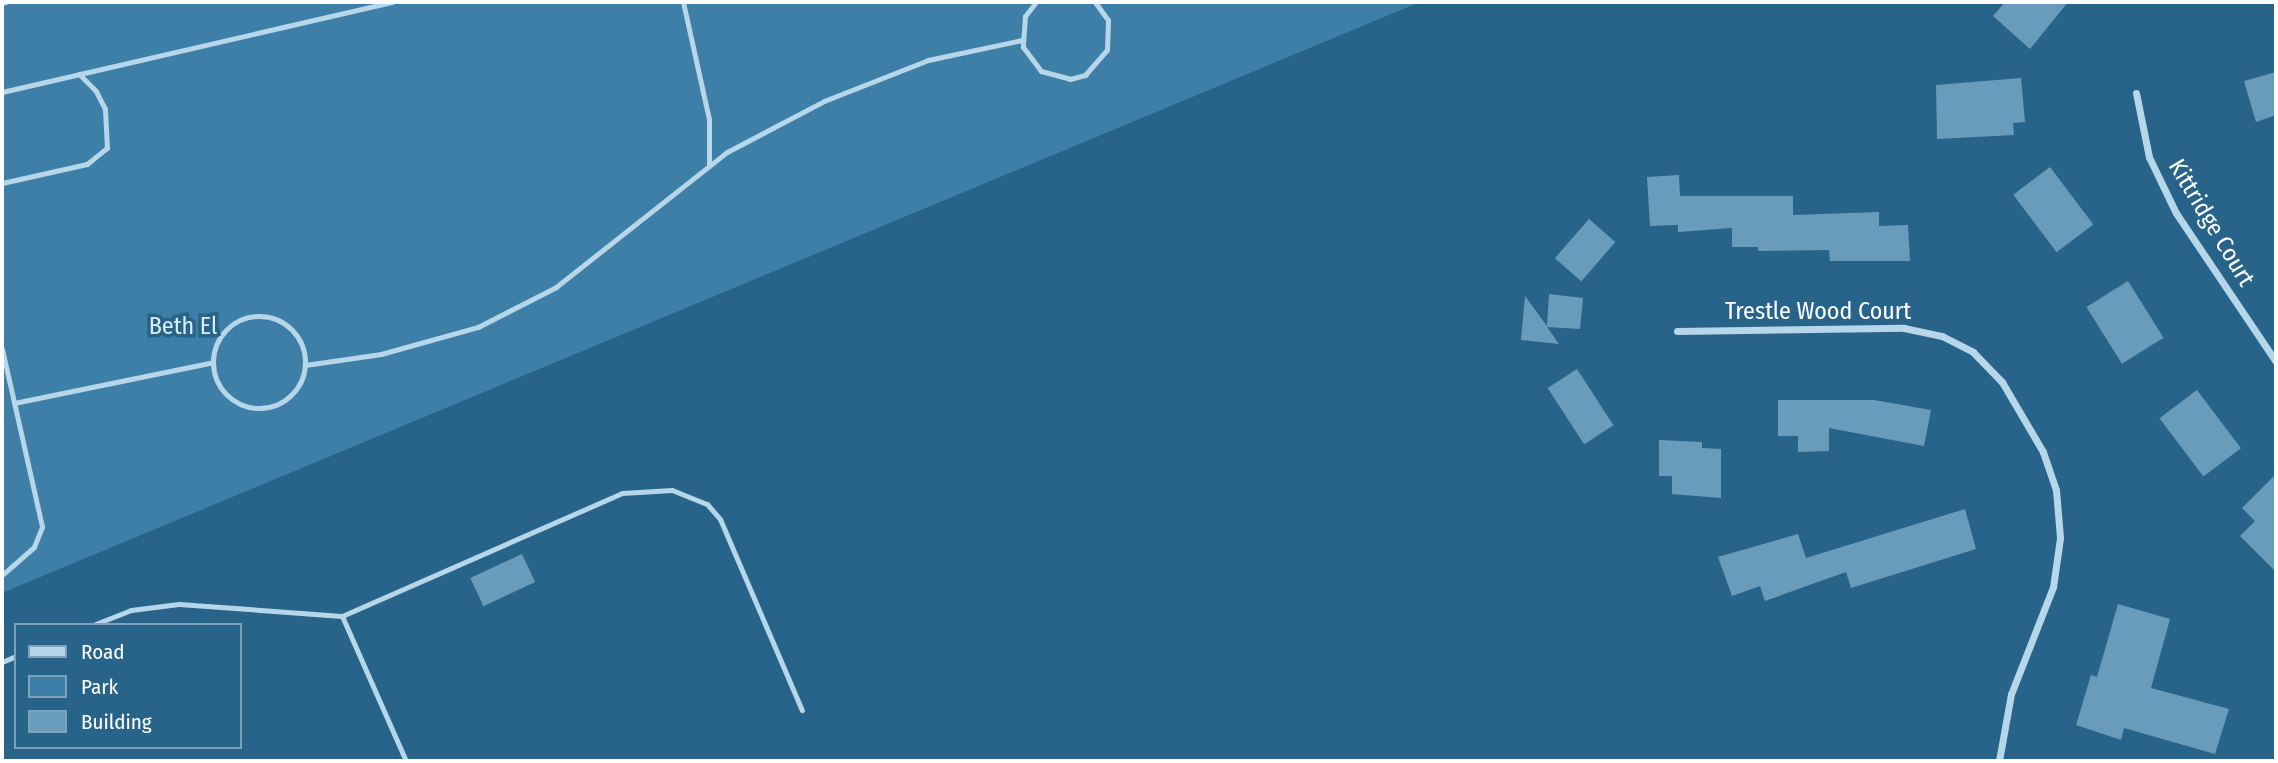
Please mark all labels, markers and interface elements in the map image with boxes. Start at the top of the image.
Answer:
street label: Kittridge Court [2162,154,2260,292]
street label: Trestle Wood Court [1725,298,1911,326]
park label: Beth El [149,313,217,341]
legend [14,623,242,749]
text: Road [81,639,125,665]
text: Park [81,674,118,700]
text: Building [81,709,152,735]

